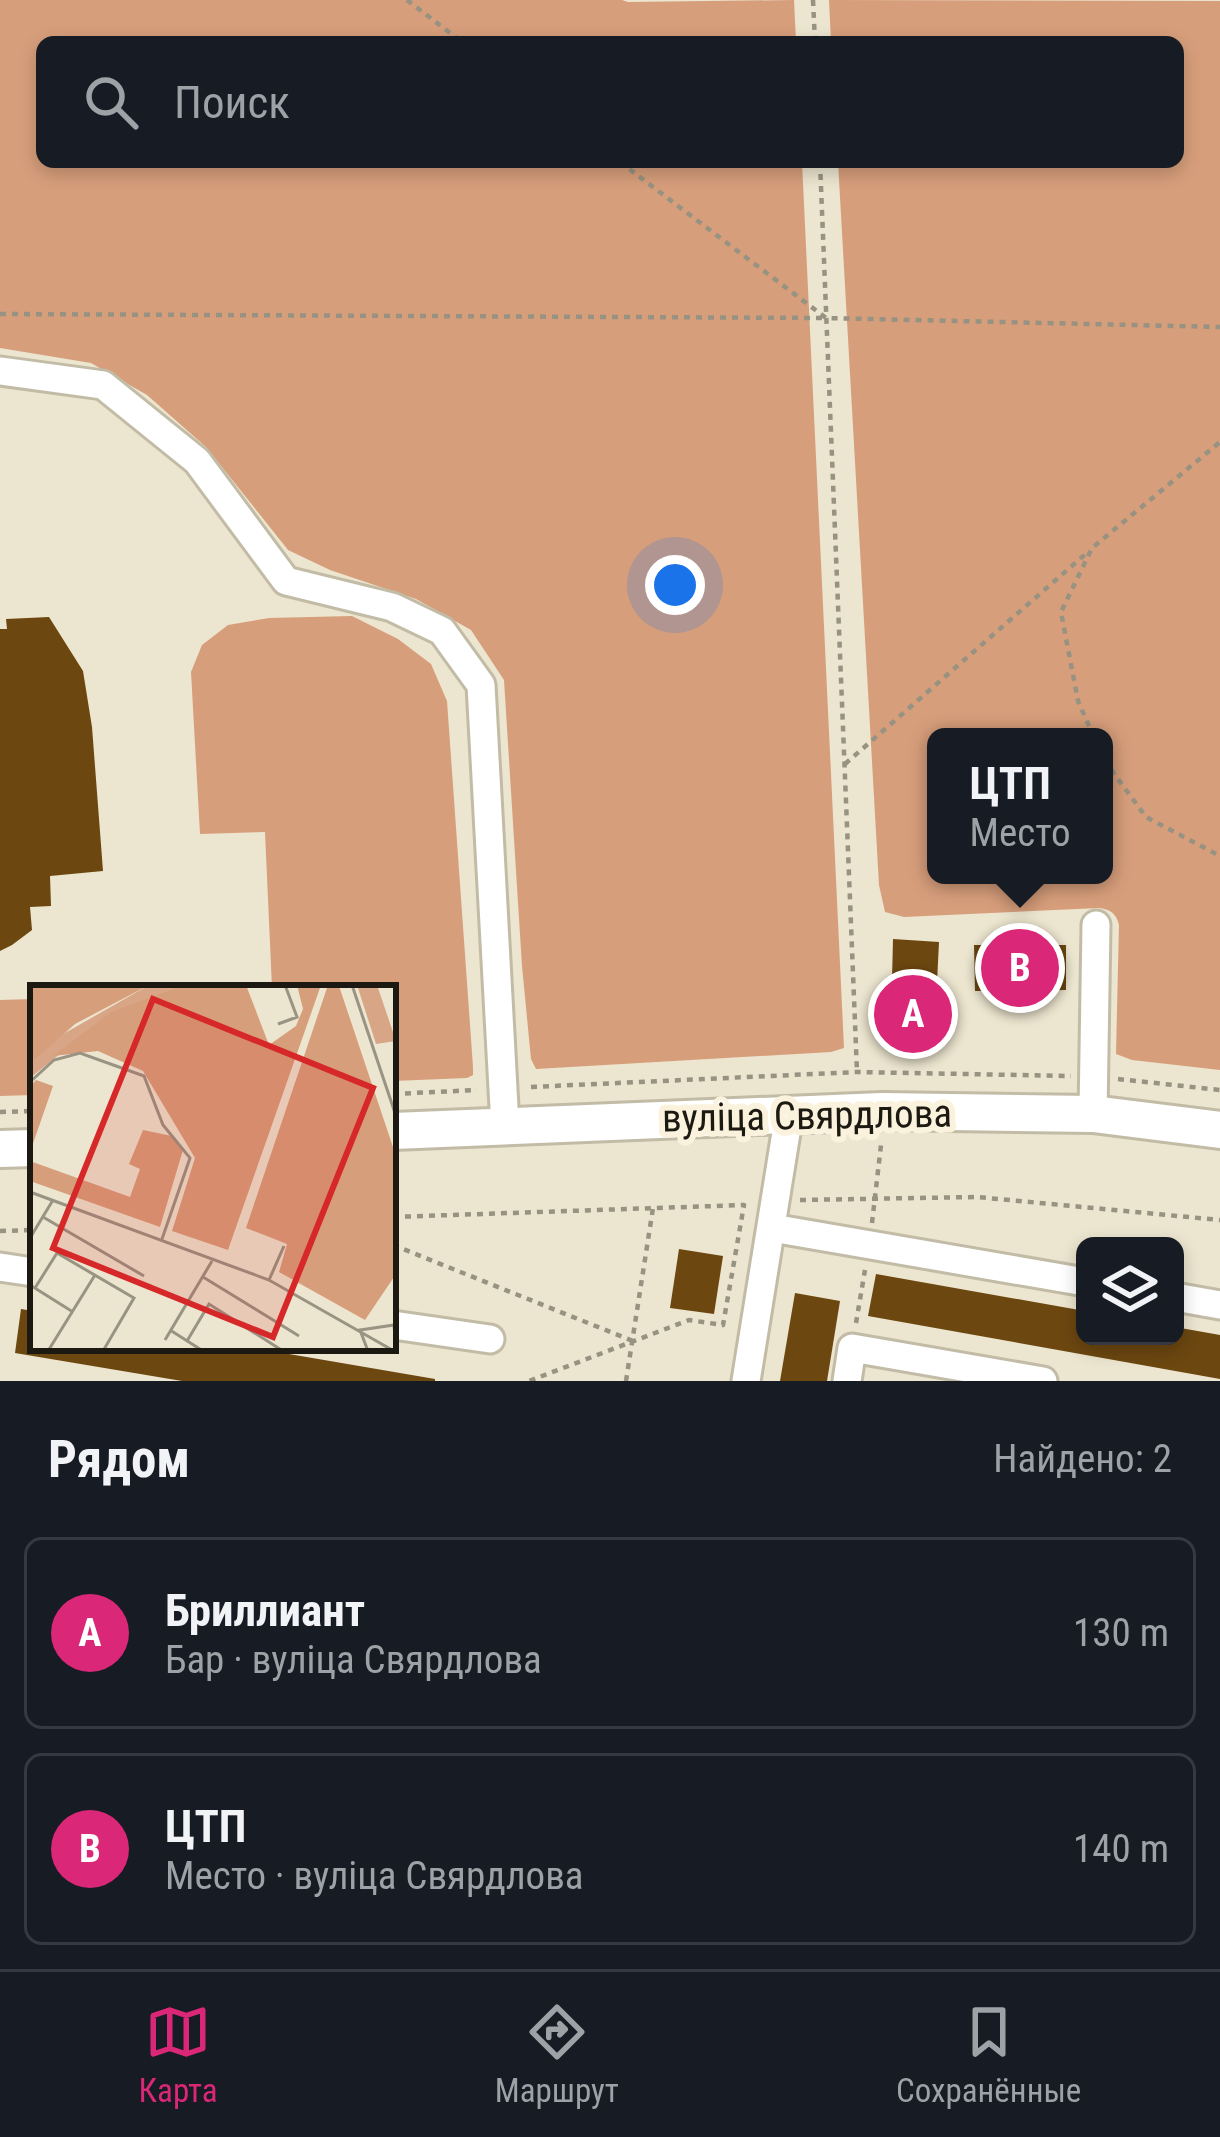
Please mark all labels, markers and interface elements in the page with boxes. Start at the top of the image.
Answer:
search box [36,36,1184,168]
icon: search [78,69,144,135]
text: Поиск [174,76,290,129]
your location [645,555,705,615]
popup [927,728,1113,884]
text: ЦТП [969,757,1051,810]
text: Место [969,810,1071,856]
pin: B [981,923,1059,1013]
pin: A [874,969,952,1059]
inset map [30,985,396,1351]
street label: вуліца Свярдлова [662,1090,952,1142]
map controls [1076,1237,1184,1345]
button: layers [1076,1237,1184,1345]
text: Рядом [48,1430,190,1489]
text: Найдено: 2 [993,1436,1172,1482]
text: Бриллиант [165,1584,365,1637]
text: A [78,1610,102,1656]
text: 130 m [1073,1610,1169,1656]
text: Бар · вуліца Свярдлова [165,1637,542,1683]
text: ЦТП [165,1800,246,1853]
text: B [79,1826,101,1872]
text: 140 m [1073,1826,1169,1872]
text: Место · вуліца Свярдлова [165,1853,584,1899]
tab: Карта [139,1999,217,2110]
tab: Маршрут [495,1999,619,2110]
tab: Сохранённые [896,1999,1081,2110]

